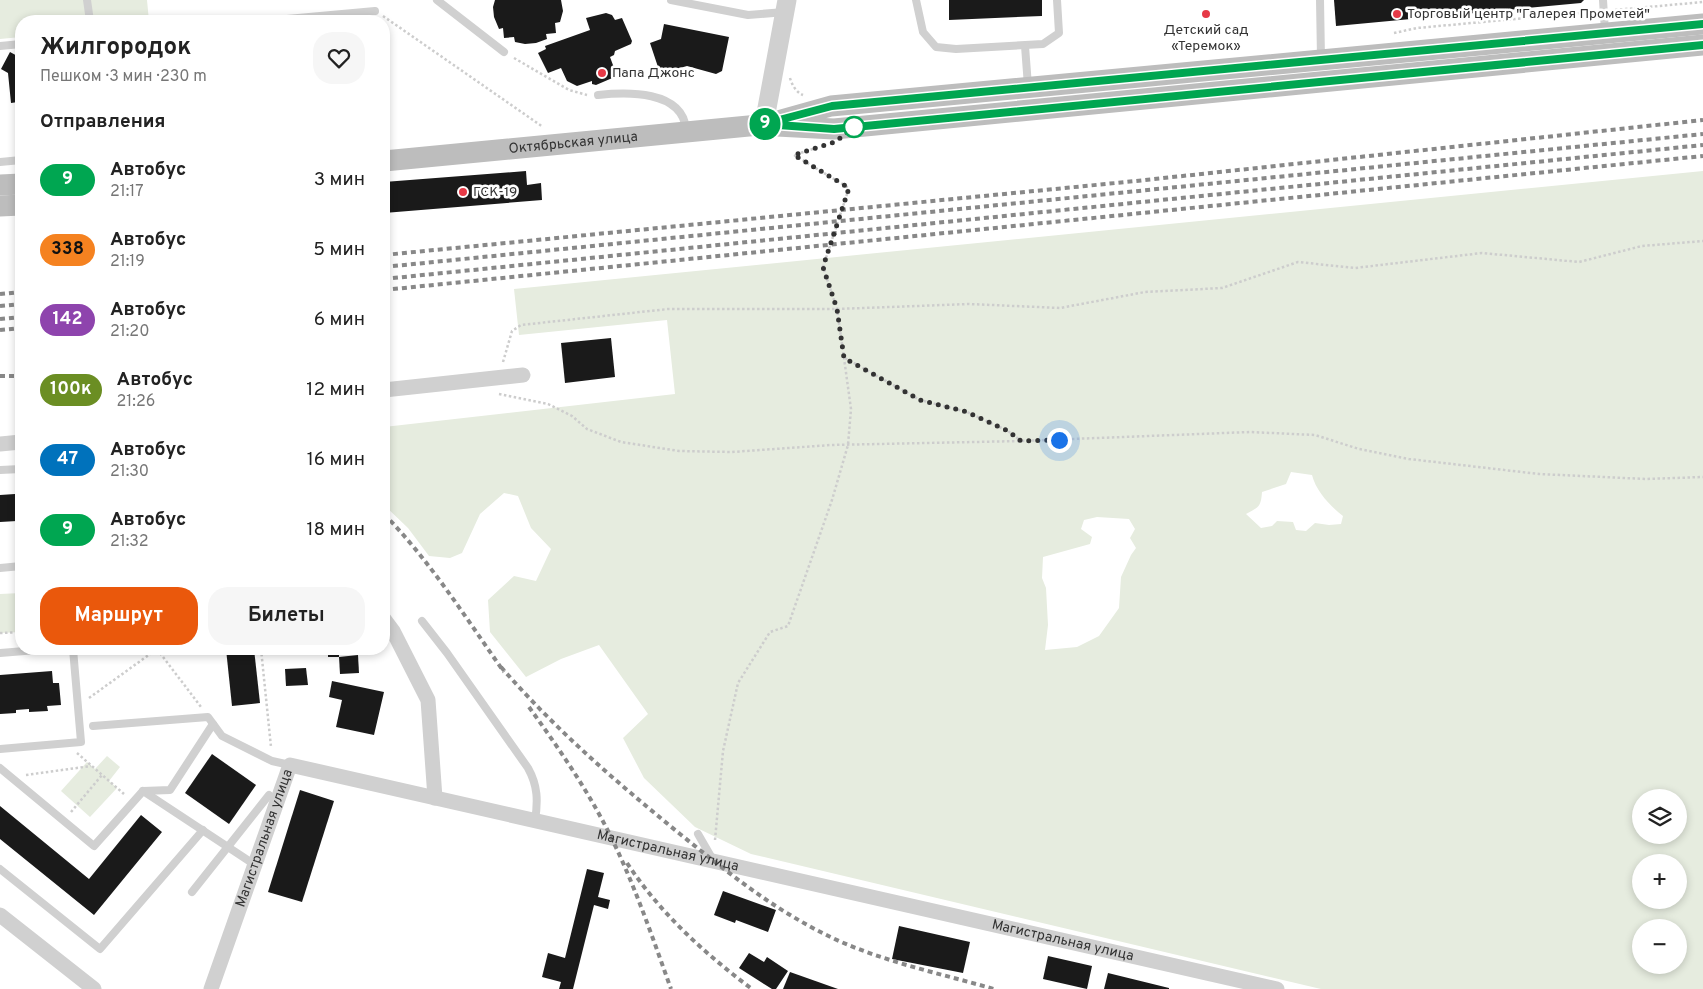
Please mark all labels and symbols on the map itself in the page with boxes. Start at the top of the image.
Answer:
place label: Торговый центр "Галерея Прометей" [1407,6,1650,23]
marker: Детский сад «Теремок» [1200,8,1212,20]
marker: Торговый центр "Галерея Прометей" [1391,8,1403,20]
place label: Детский сад «Теремок» [1164,22,1248,55]
place label: Папа Джонс [612,65,695,82]
marker: Папа Джонс [596,67,608,79]
line badge: 9 [749,108,781,140]
unlabelled marker [843,116,865,138]
street label: Октябрьская улица [508,128,639,158]
place label: ГСК-19 [473,184,517,201]
marker: ГСК-19 [457,186,469,198]
your location [1047,428,1072,453]
street label: Магистральная улица [232,767,296,909]
street label: Магистральная улица [595,826,741,875]
street label: Магистральная улица [990,916,1135,965]

